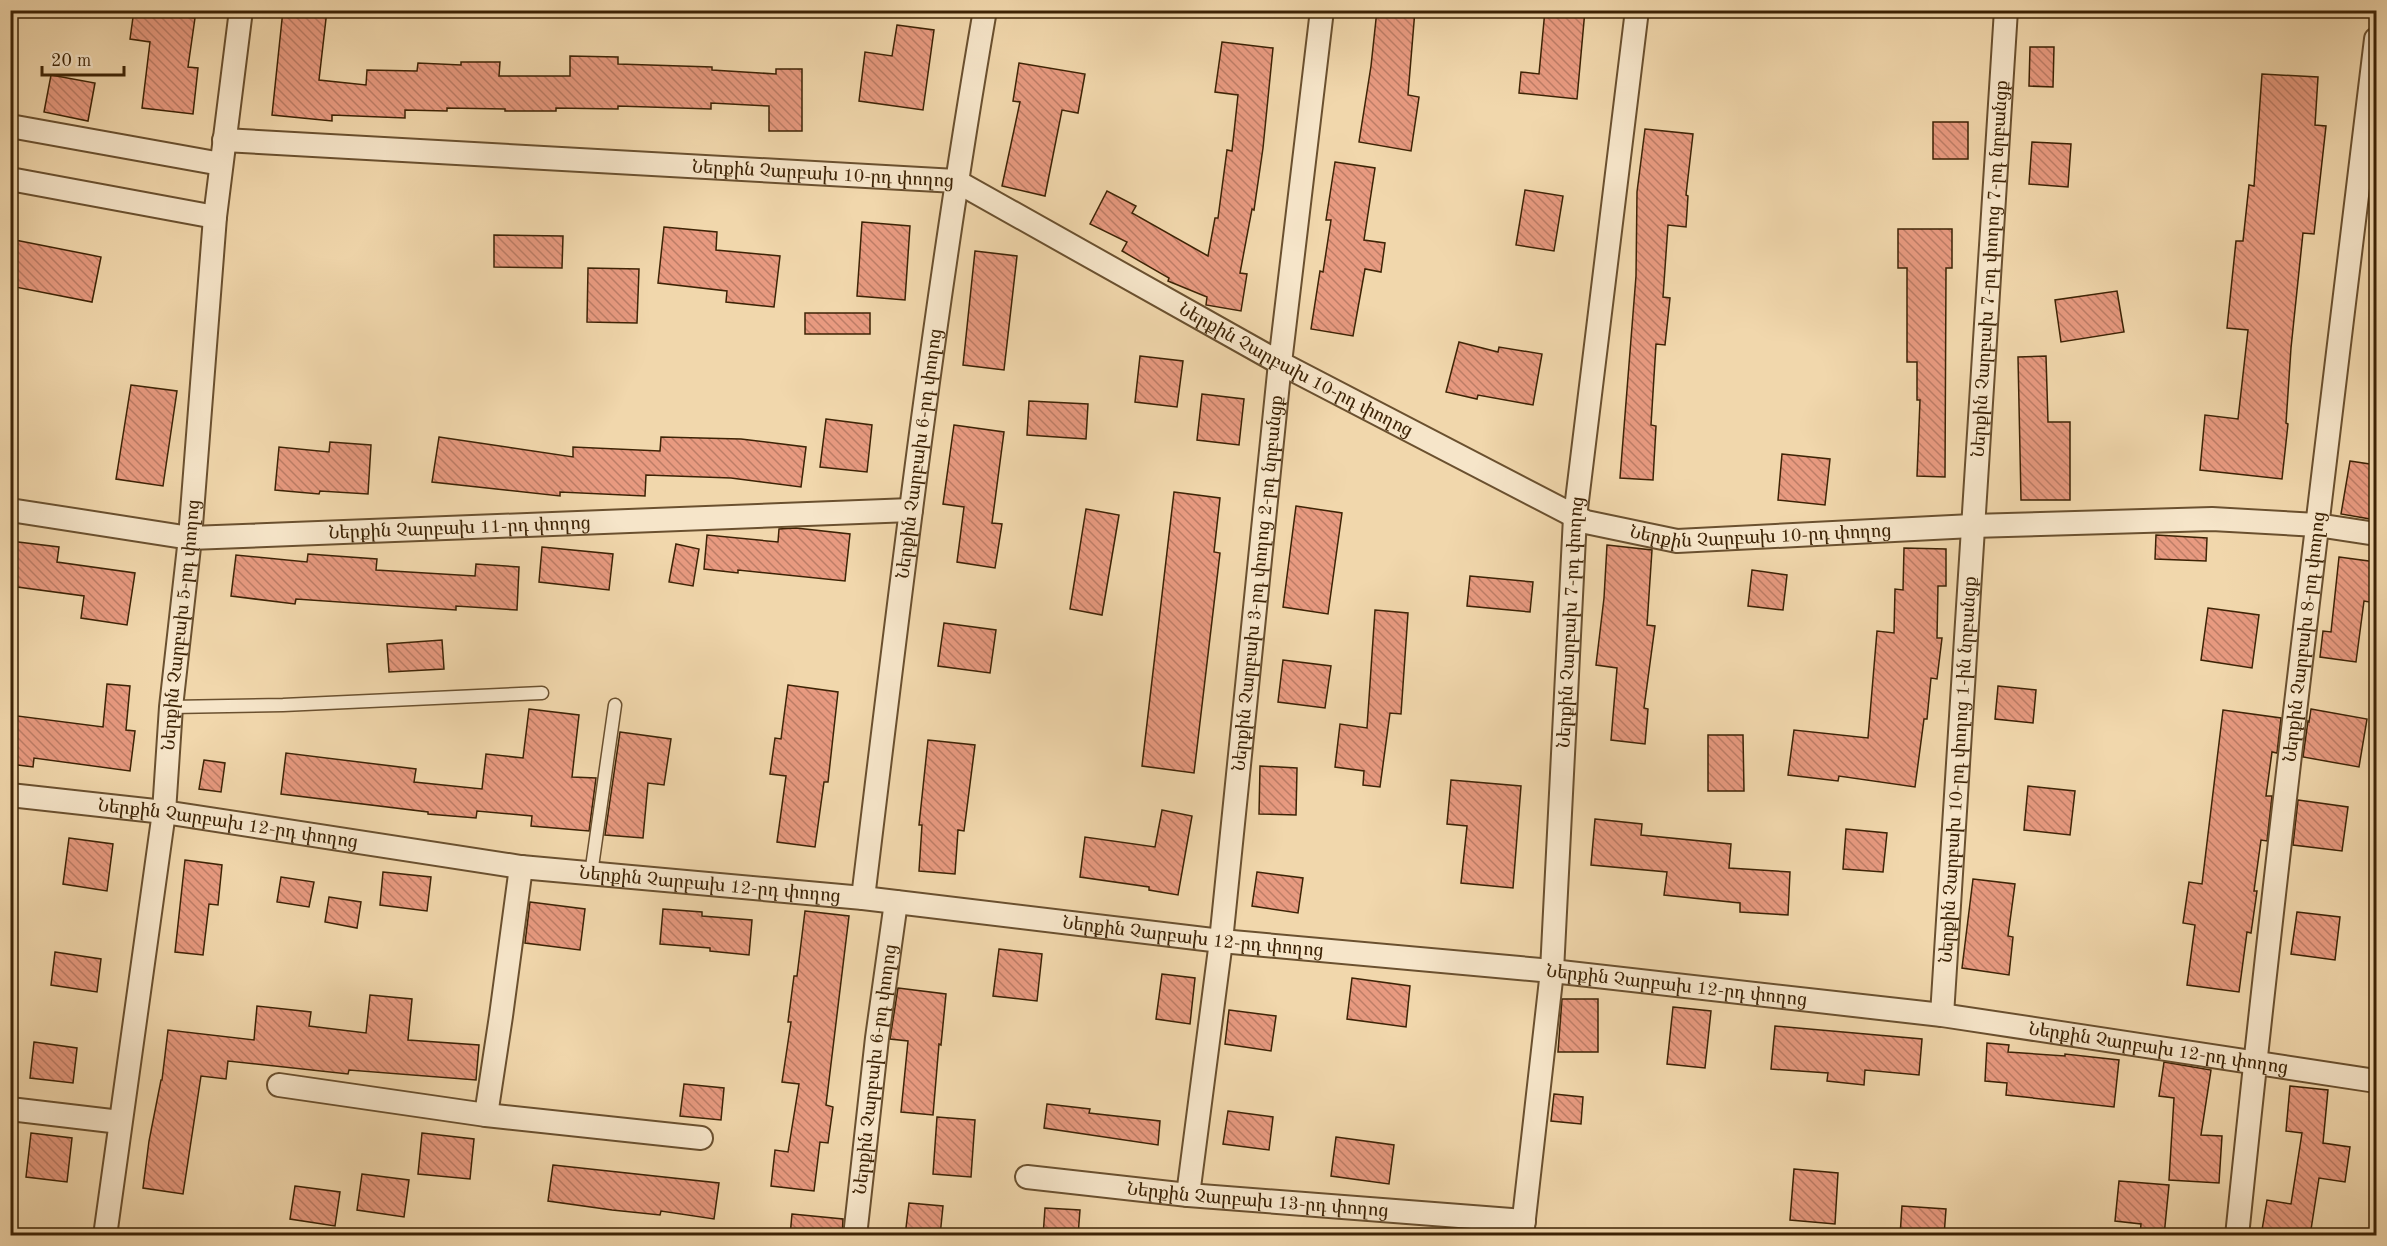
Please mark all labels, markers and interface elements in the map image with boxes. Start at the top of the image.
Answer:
scale bar [42,39,124,77]
text: 20 m [51,52,91,70]
street label: Ներքին Չարբախ 7-րդ փողոց 7-րդ նրբանցք [1970,79,2013,458]
street label: Ներքին Չարբախ 10-րդ փողոց [691,158,955,192]
street label: Ներքին Չարբախ 10-րդ փողոց [1176,300,1415,441]
street label: Ներքին Չարբախ 6-րդ փողոց [894,327,946,580]
street label: Ներքին Չարբախ 3-րդ փողոց 2-րդ նրբանցք [1230,394,1288,772]
street label: Ներքին Չարբախ 7-րդ փողոց [1555,495,1588,749]
street label: Ներքին Չարբախ 5-րդ փողոց [160,499,204,751]
street label: Ներքին Չարբախ 8-րդ փողոց [2281,511,2330,763]
street label: Ներքին Չարբախ 11-րդ փողոց [328,514,591,543]
street label: Ներքին Չարբախ 10-րդ փողոց [1628,522,1892,553]
street label: Ներքին Չարբախ 10-րդ փողոց 1-ին նրբանցք [1937,576,1981,964]
street label: Ներքին Չարբախ 12-րդ փողոց [97,797,359,853]
street label: Ներքին Չարբախ 12-րդ փողոց [578,864,842,907]
street label: Ներքին Չարբախ 12-րդ փողոց [1062,914,1324,961]
street label: Ներքին Չարբախ 6-րդ փողոց [852,943,901,1195]
street label: Ներքին Չարբախ 12-րդ փողոց [1545,963,1808,1011]
street label: Ներքին Չարբախ 12-րդ փողոց [2027,1020,2290,1079]
street label: Ներքին Չարբախ 13-րդ փողոց [1126,1180,1389,1221]

